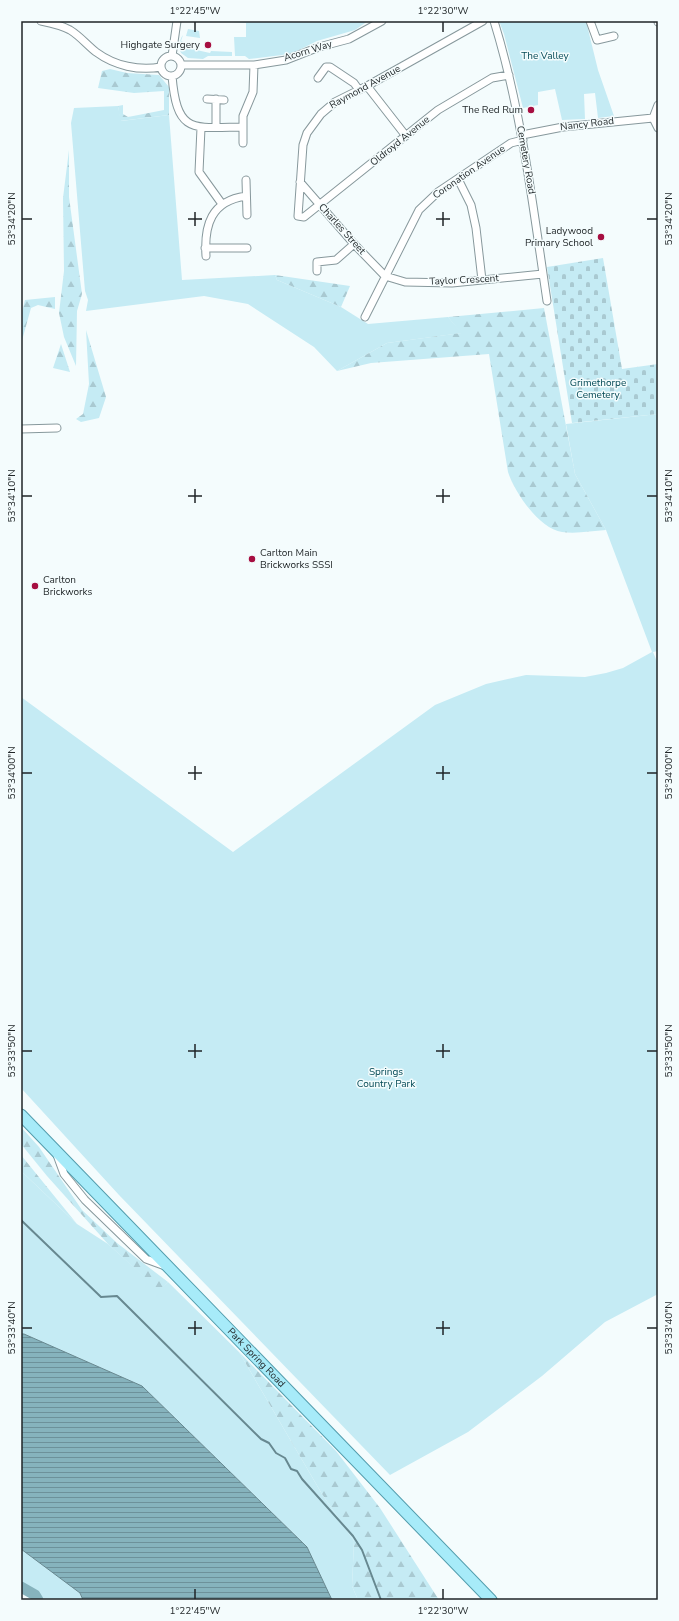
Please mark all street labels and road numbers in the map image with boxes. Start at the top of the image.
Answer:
street label: Acorn Way [282,37,335,65]
street label: Raymond Avenue [327,62,403,112]
street label: Oldroyd Avenue [367,113,433,169]
street label: Nancy Road [559,114,615,134]
street label: Cemetery Road [513,125,539,195]
street label: Coronation Avenue [430,142,508,202]
street label: Charles Street [315,200,369,258]
street label: Taylor Crescent [429,271,500,289]
street label: Park Spring Road [224,1325,288,1391]

